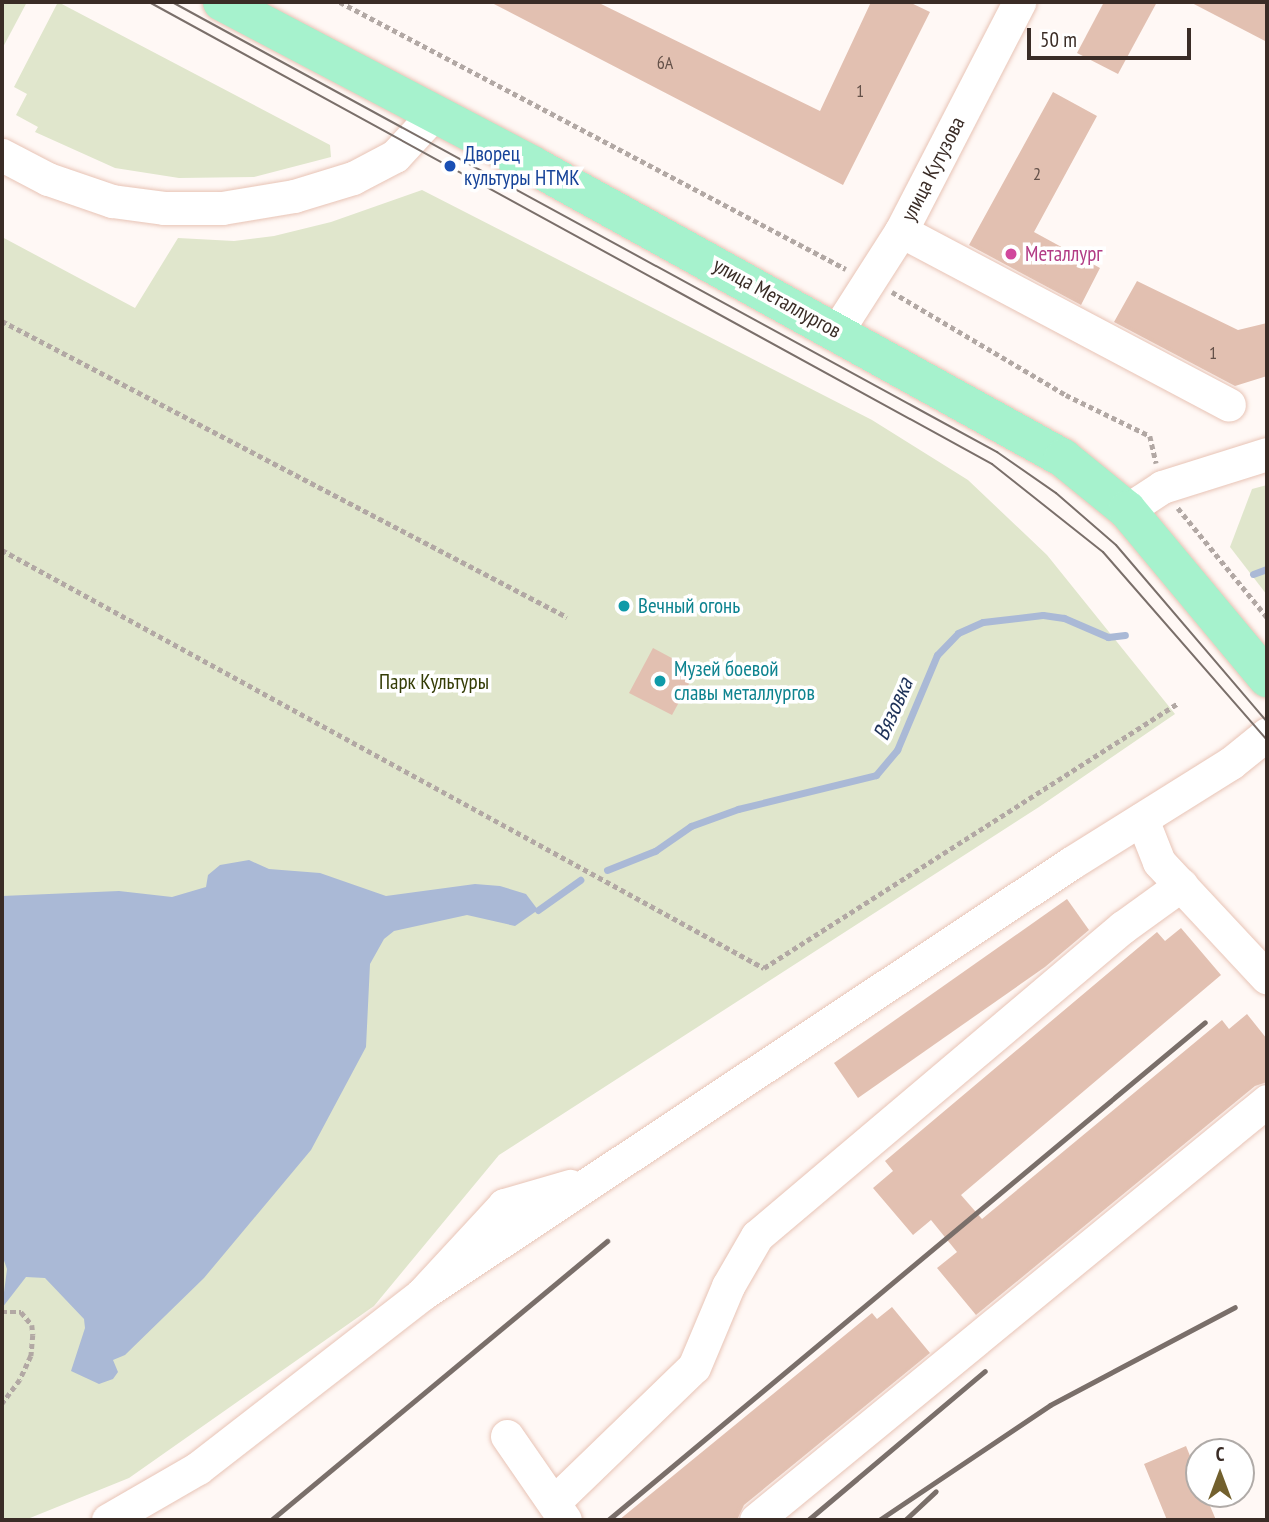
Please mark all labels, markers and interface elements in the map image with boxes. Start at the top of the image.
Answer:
scale bar [1031,14,1196,58]
text: 50 m [1040,26,1077,53]
house number: 6А [657,52,673,74]
house number: 1 [856,80,864,102]
street label: улица Кутузова [896,113,970,225]
place label: Дворец культуры НТМК [464,141,579,191]
marker: Дворец культуры НТМК [442,158,458,174]
house number: 2 [1033,163,1041,185]
place label: Металлург [1025,241,1103,267]
marker: Металлург [1003,246,1019,262]
street label: улица Металлургов [709,252,845,344]
house number: 1 [1209,342,1217,364]
place label: Вечный огонь [638,593,740,619]
marker: Вечный огонь [616,598,632,614]
place label: Музей боевой славы металлургов [674,656,815,706]
park label: Парк Культуры [379,669,489,695]
marker: Музей боевой славы металлургов [652,673,668,689]
water label: Вязовка [867,674,919,744]
north arrow [1185,1438,1255,1508]
text: С [1216,1442,1224,1466]

